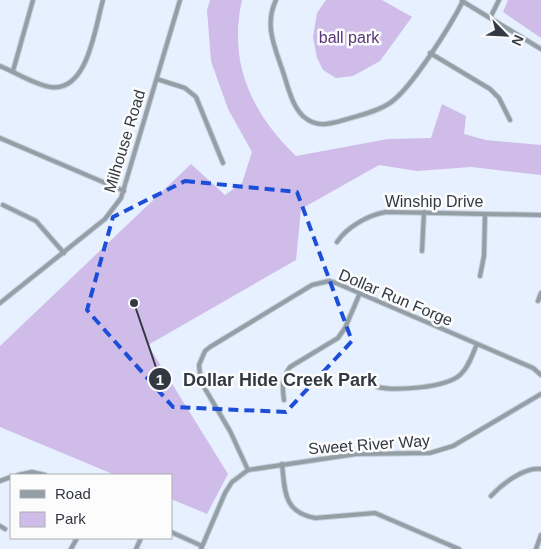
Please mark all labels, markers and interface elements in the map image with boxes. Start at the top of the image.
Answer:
north arrow [481,10,531,60]
park label: ball park [319,29,380,46]
text: N [509,32,527,48]
street label: Milhouse Road [101,88,148,195]
street label: Winship Drive [385,193,483,210]
street label: Dollar Run Forge [336,266,455,329]
callout: Dollar Hide Creek Park [148,363,387,396]
text: Dollar Hide Creek Park [183,370,378,390]
text: 1 [156,371,164,388]
street label: Sweet River Way [308,432,431,457]
legend [10,474,172,539]
text: Road [55,485,91,502]
text: Park [55,510,86,527]

